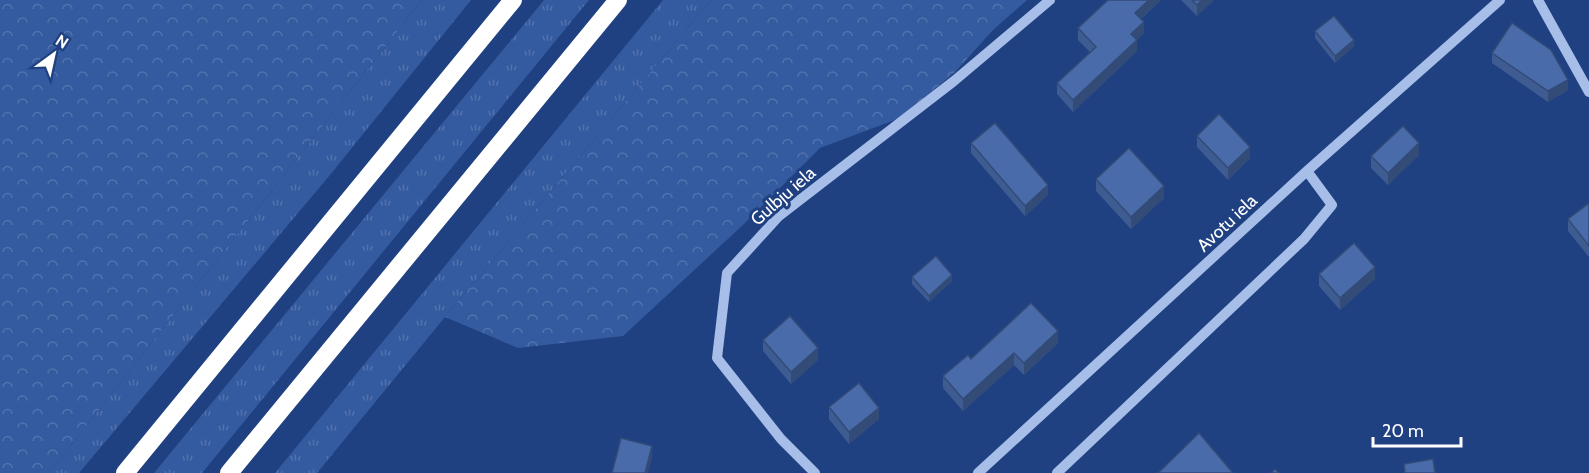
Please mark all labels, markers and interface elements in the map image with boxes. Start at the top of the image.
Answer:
north arrow [24,24,84,84]
text: N [52,31,72,53]
street label: Gulbju iela [746,162,820,230]
street label: Avotu iela [1192,189,1262,256]
scale bar [1373,410,1462,448]
text: 20 m [1382,420,1424,442]

